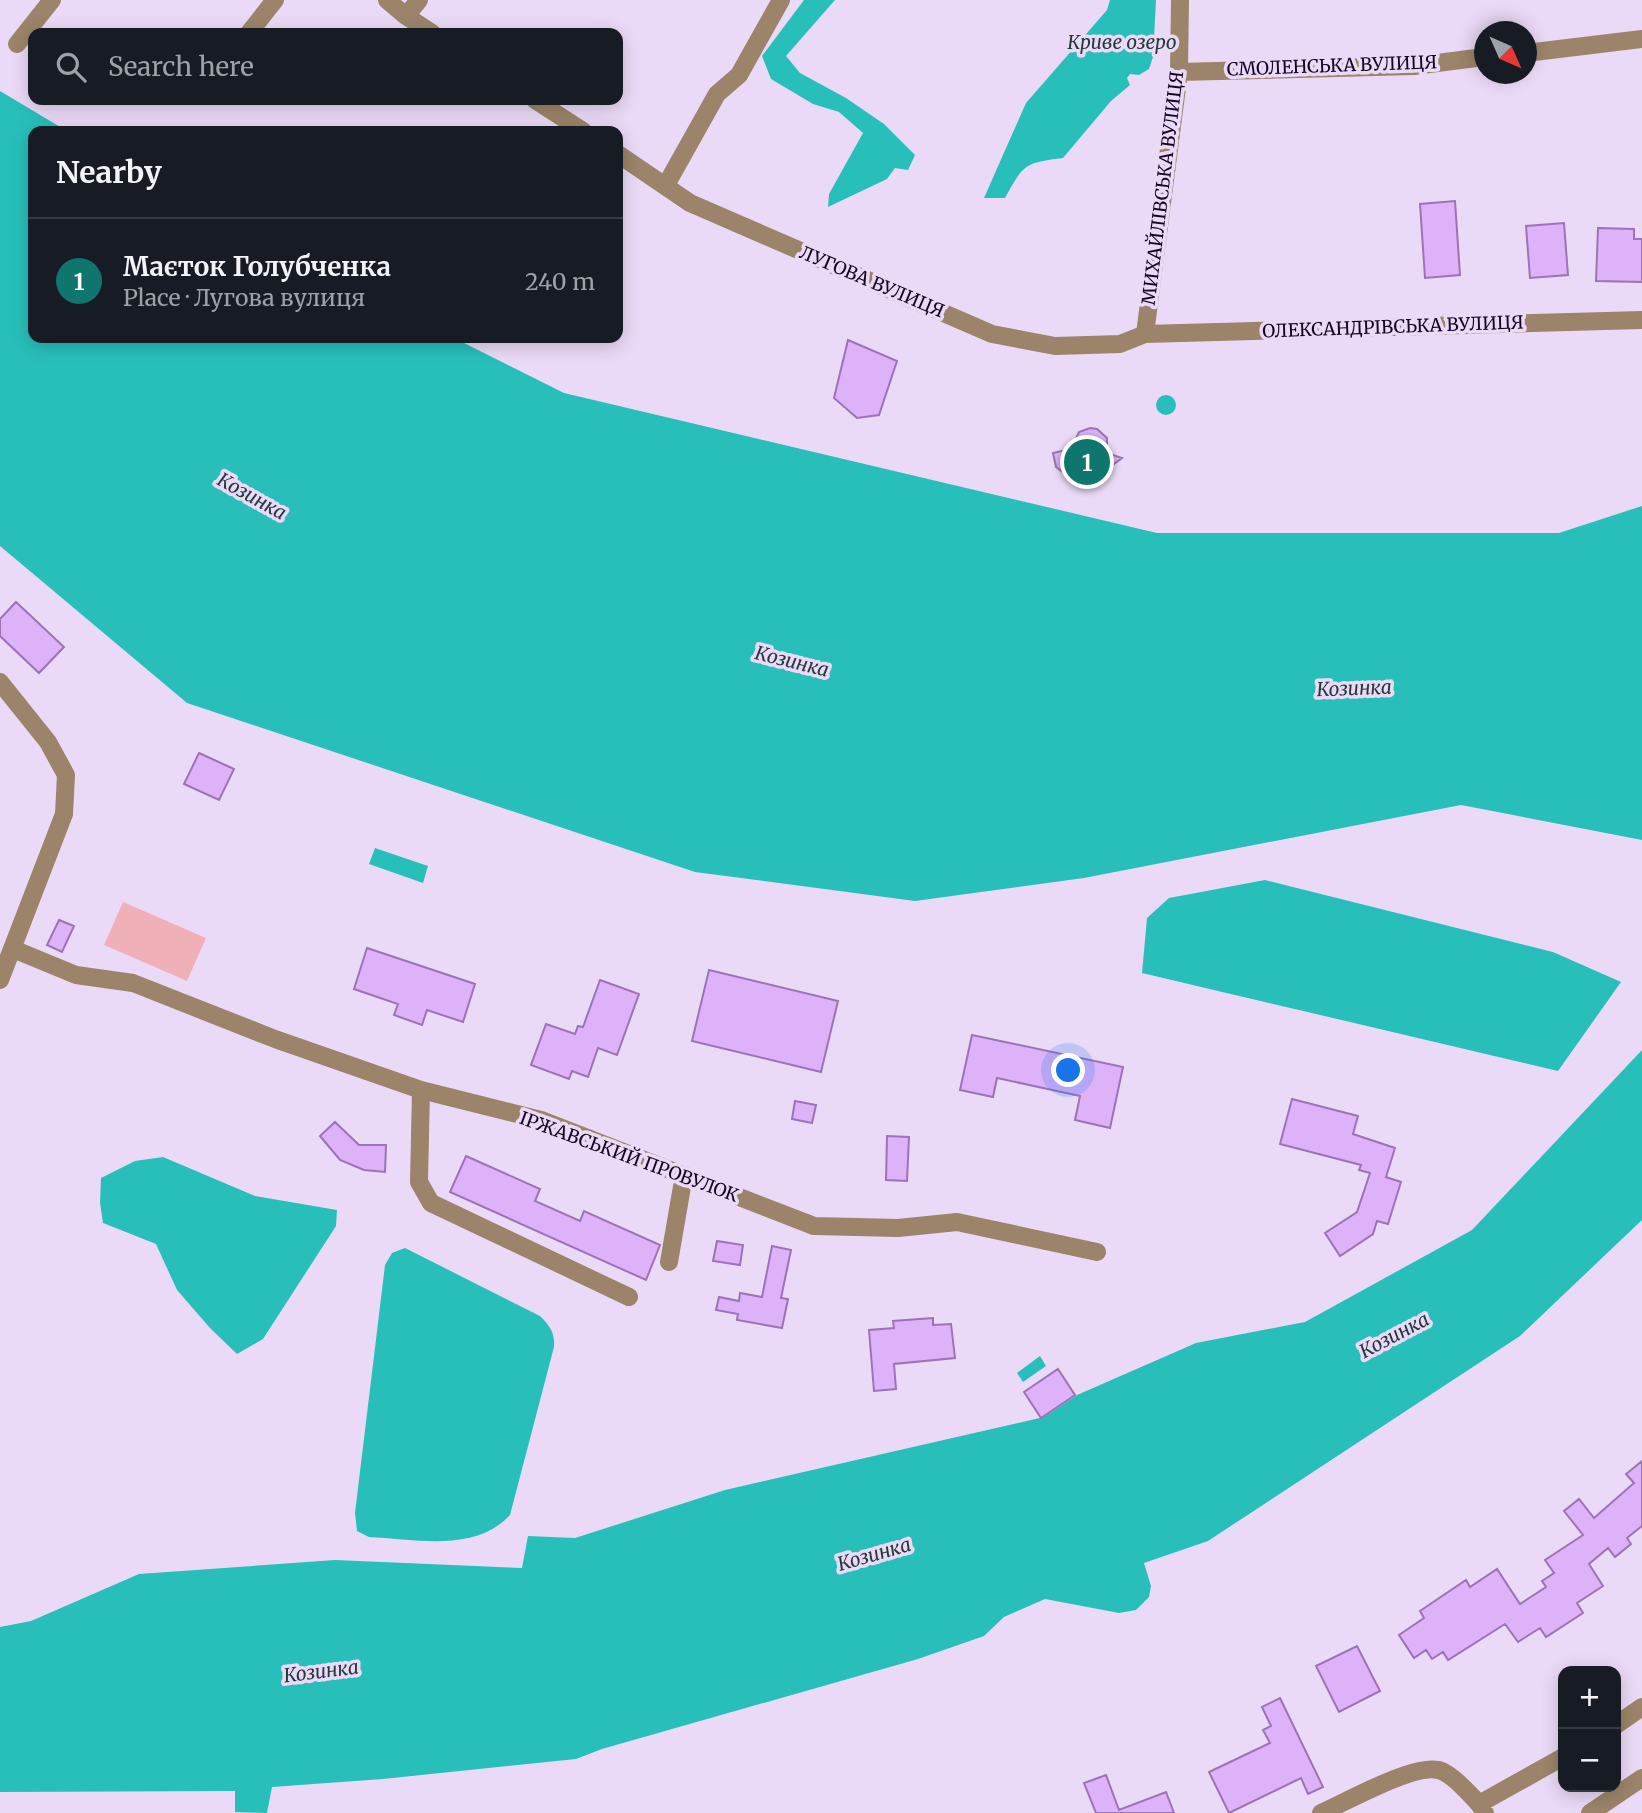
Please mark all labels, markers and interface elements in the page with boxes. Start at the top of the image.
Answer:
north arrow [1474,21,1537,84]
search box [28,28,623,105]
water label: Криве озеро [1067,30,1177,54]
icon: search [52,48,90,86]
text: Search here [108,50,254,83]
street label: СМОЛЕНСЬКА ВУЛИЦЯ [1226,50,1438,81]
street label: МИХАЙЛІВСЬКА ВУЛИЦЯ [1137,70,1188,306]
text: Nearby [56,153,162,191]
street label: ЛУГОВА ВУЛИЦЯ [796,241,948,322]
text: Маєток Голубченка [123,250,391,283]
text: 1 [74,267,84,296]
text: 240 m [525,267,595,296]
text: Place · Лугова вулиця [123,283,365,312]
street label: ОЛЕКСАНДРІВСЬКА ВУЛИЦЯ [1262,310,1524,343]
pin: 1 [1064,436,1110,488]
water label: Козинка [213,467,291,525]
water label: Козинка [753,640,832,682]
water label: Козинка [1316,675,1392,701]
your location [1051,1053,1085,1087]
street label: ІРЖАВСЬКИЙ ПРОВУЛОК [517,1106,742,1207]
water label: Козинка [1355,1307,1433,1363]
water label: Козинка [835,1532,914,1576]
water label: Козинка [282,1654,360,1687]
map controls [1558,1666,1621,1792]
button: + [1558,1666,1621,1729]
button: − [1558,1729,1621,1792]

